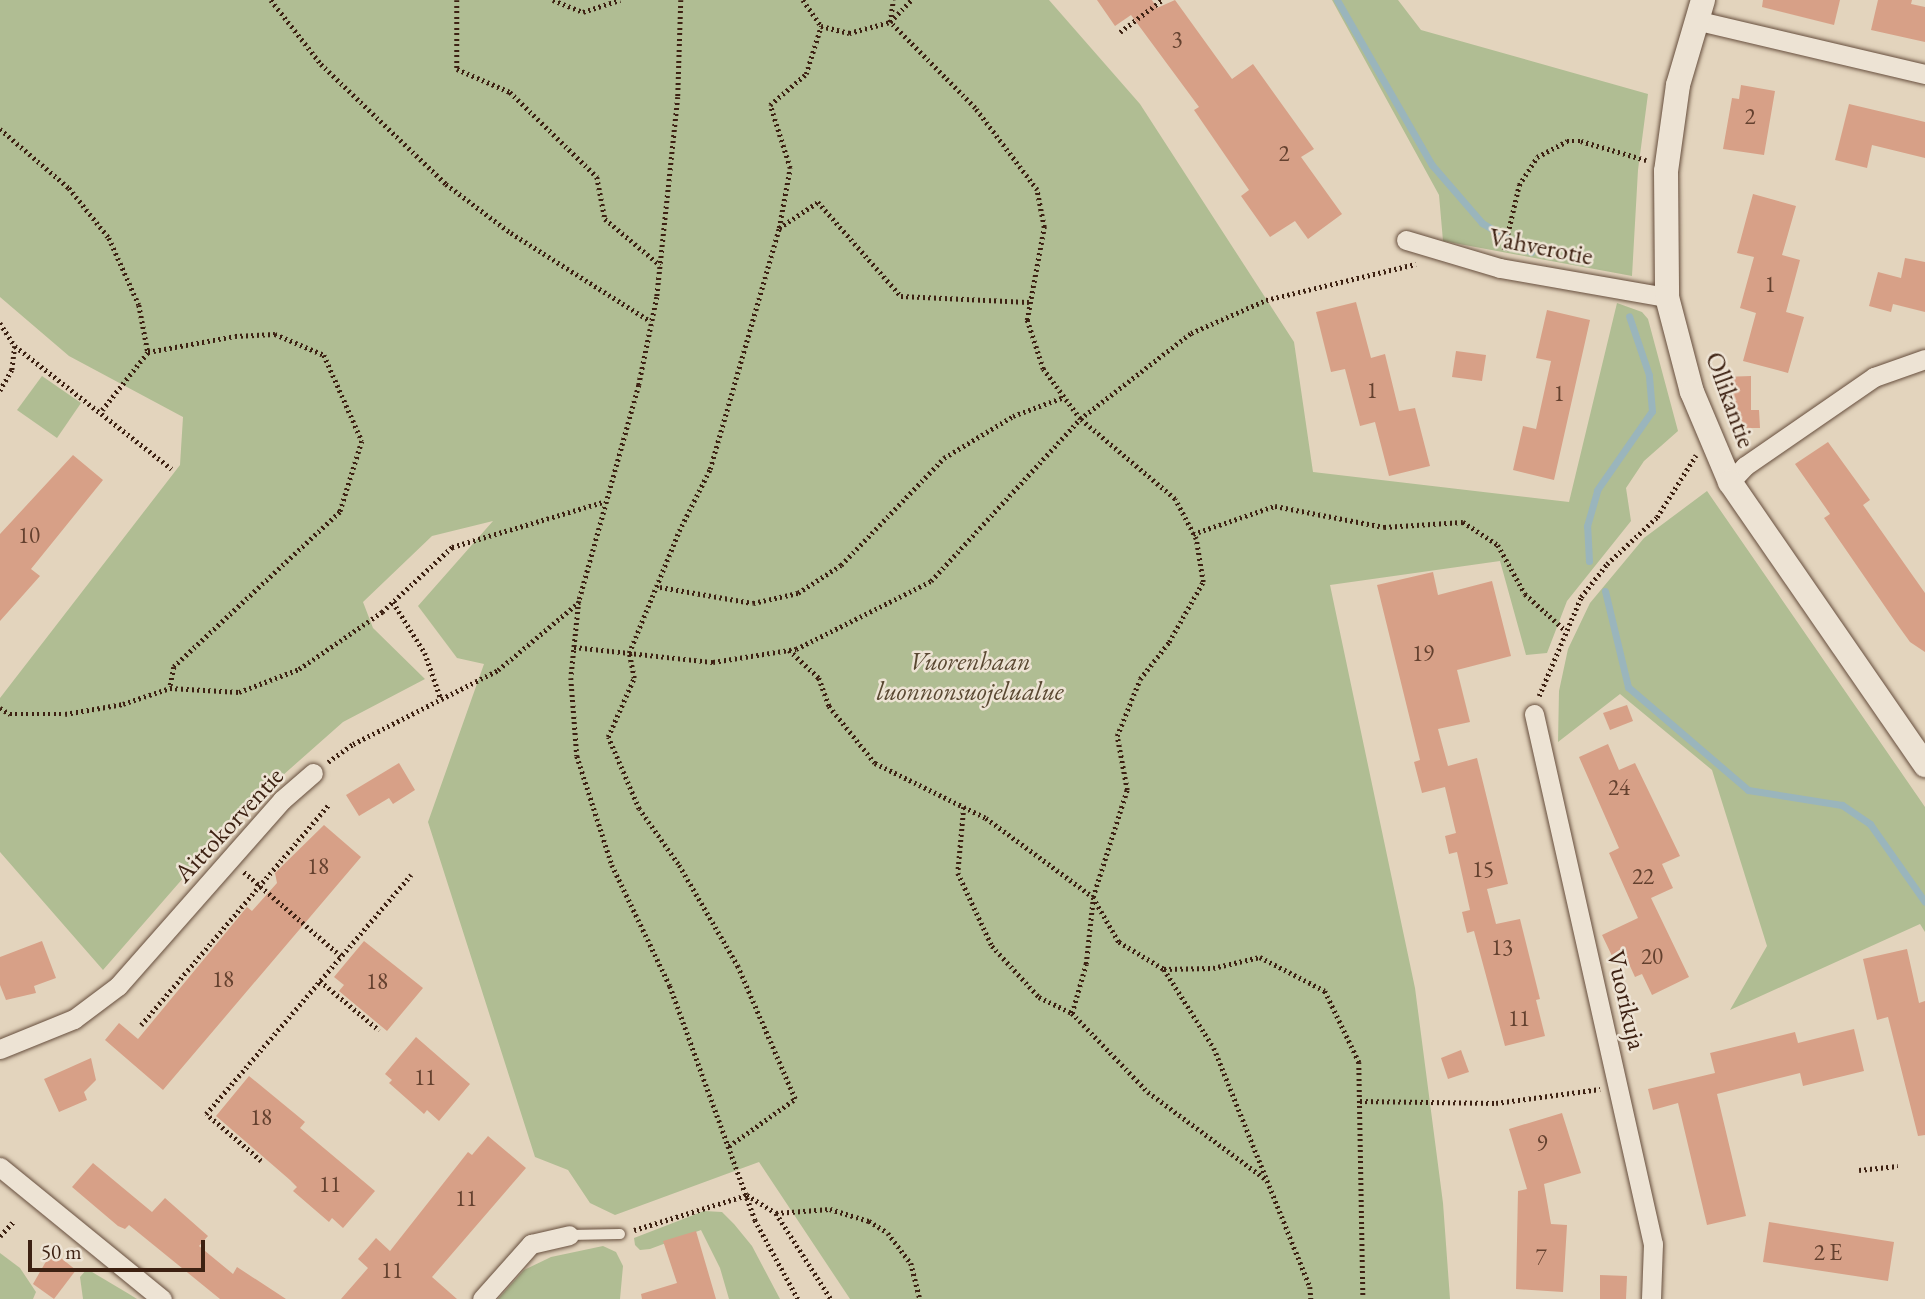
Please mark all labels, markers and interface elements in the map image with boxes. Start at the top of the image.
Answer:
house number: 3 [1171,25,1183,53]
house number: 2 [1744,102,1756,130]
house number: 2 [1278,139,1290,167]
street label: Vahverotie [1486,222,1596,272]
house number: 1 [1764,270,1776,298]
street label: Ollikantie [1698,348,1762,452]
house number: 1 [1366,376,1378,404]
house number: 1 [1553,379,1565,407]
house number: 10 [18,521,40,549]
house number: 19 [1412,639,1434,667]
park label: Vuorenhaan luonnonsuojelualue [876,646,1064,708]
street label: Aittokorventie [168,761,290,889]
house number: 24 [1608,773,1630,801]
house number: 18 [307,852,329,880]
house number: 15 [1472,855,1494,883]
house number: 22 [1632,862,1654,890]
house number: 13 [1491,933,1513,961]
house number: 20 [1641,942,1663,970]
street label: Vuorikuja [1599,947,1653,1053]
house number: 18 [212,965,234,993]
house number: 18 [366,967,388,995]
house number: 11 [1508,1004,1530,1032]
house number: 11 [414,1063,436,1091]
house number: 18 [250,1103,272,1131]
house number: 9 [1536,1129,1548,1157]
house number: 11 [319,1170,341,1198]
house number: 11 [455,1184,477,1212]
scale bar [32,1226,208,1270]
text: 50 m [41,1238,82,1265]
house number: 2 E [1814,1238,1842,1266]
house number: 7 [1535,1243,1547,1271]
house number: 11 [381,1256,403,1284]

